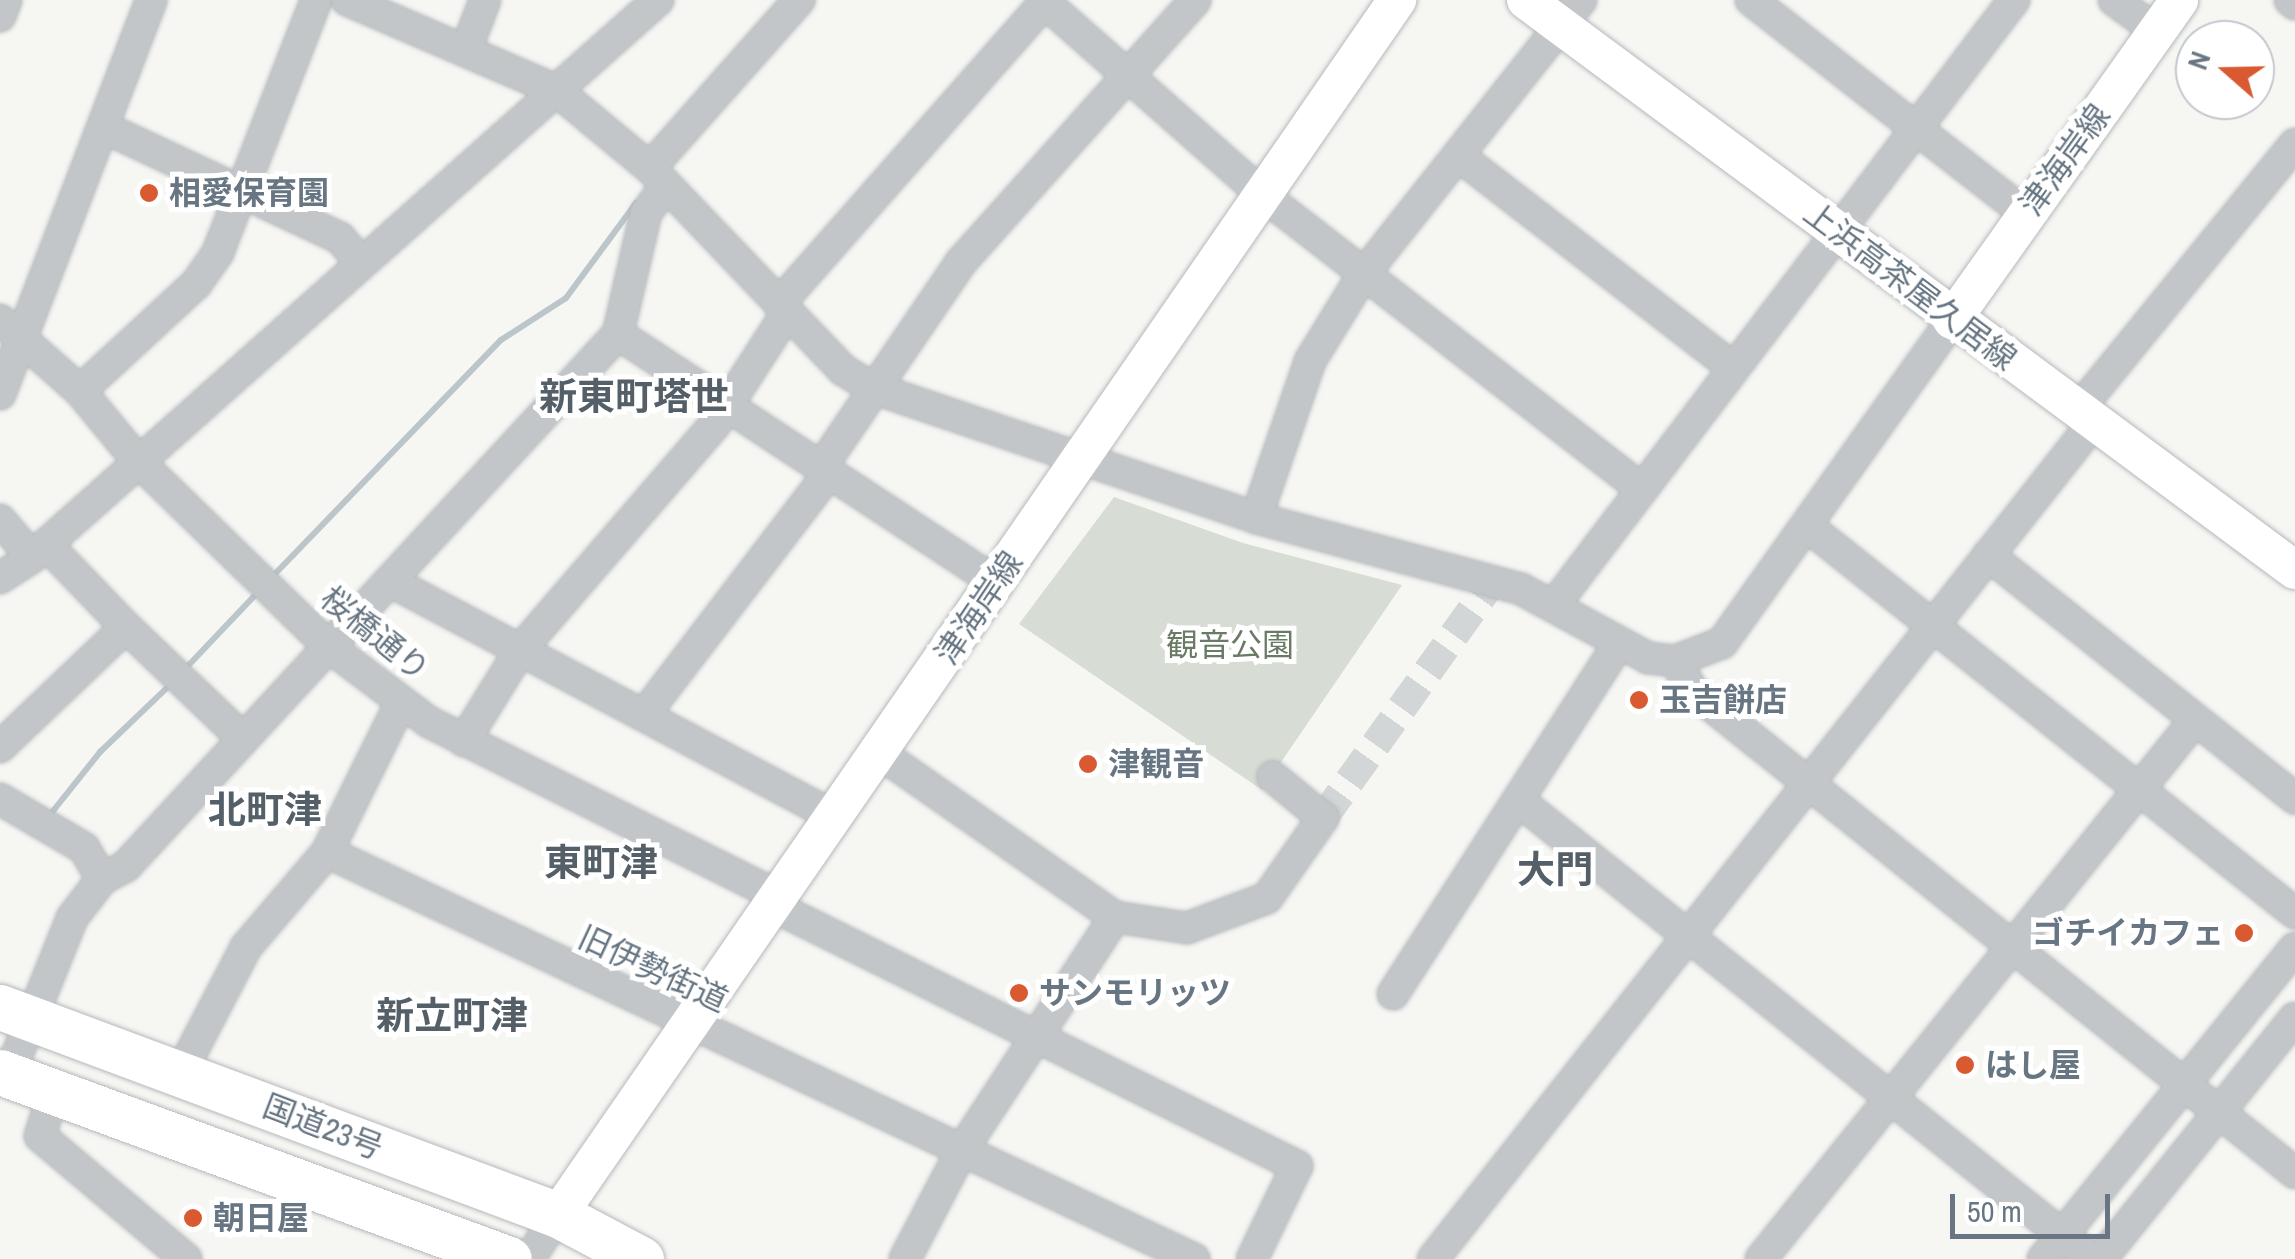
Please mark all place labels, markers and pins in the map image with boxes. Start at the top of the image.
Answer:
place label: 相愛保育園 [169,174,329,212]
marker: 相愛保育園 [138,182,160,204]
place label: 玉吉餅店 [1659,681,1787,719]
marker: 玉吉餅店 [1628,689,1650,711]
place label: 津観音 [1108,745,1204,783]
marker: 津観音 [1077,753,1099,775]
place label: ゴチイカフェ [2032,914,2224,952]
marker: ゴチイカフェ [2233,922,2255,944]
place label: サンモリッツ [1039,974,1231,1012]
marker: サンモリッツ [1008,982,1030,1004]
place label: はし屋 [1985,1046,2081,1084]
marker: はし屋 [1954,1054,1976,1076]
place label: 朝日屋 [213,1199,309,1237]
marker: 朝日屋 [182,1207,204,1229]

